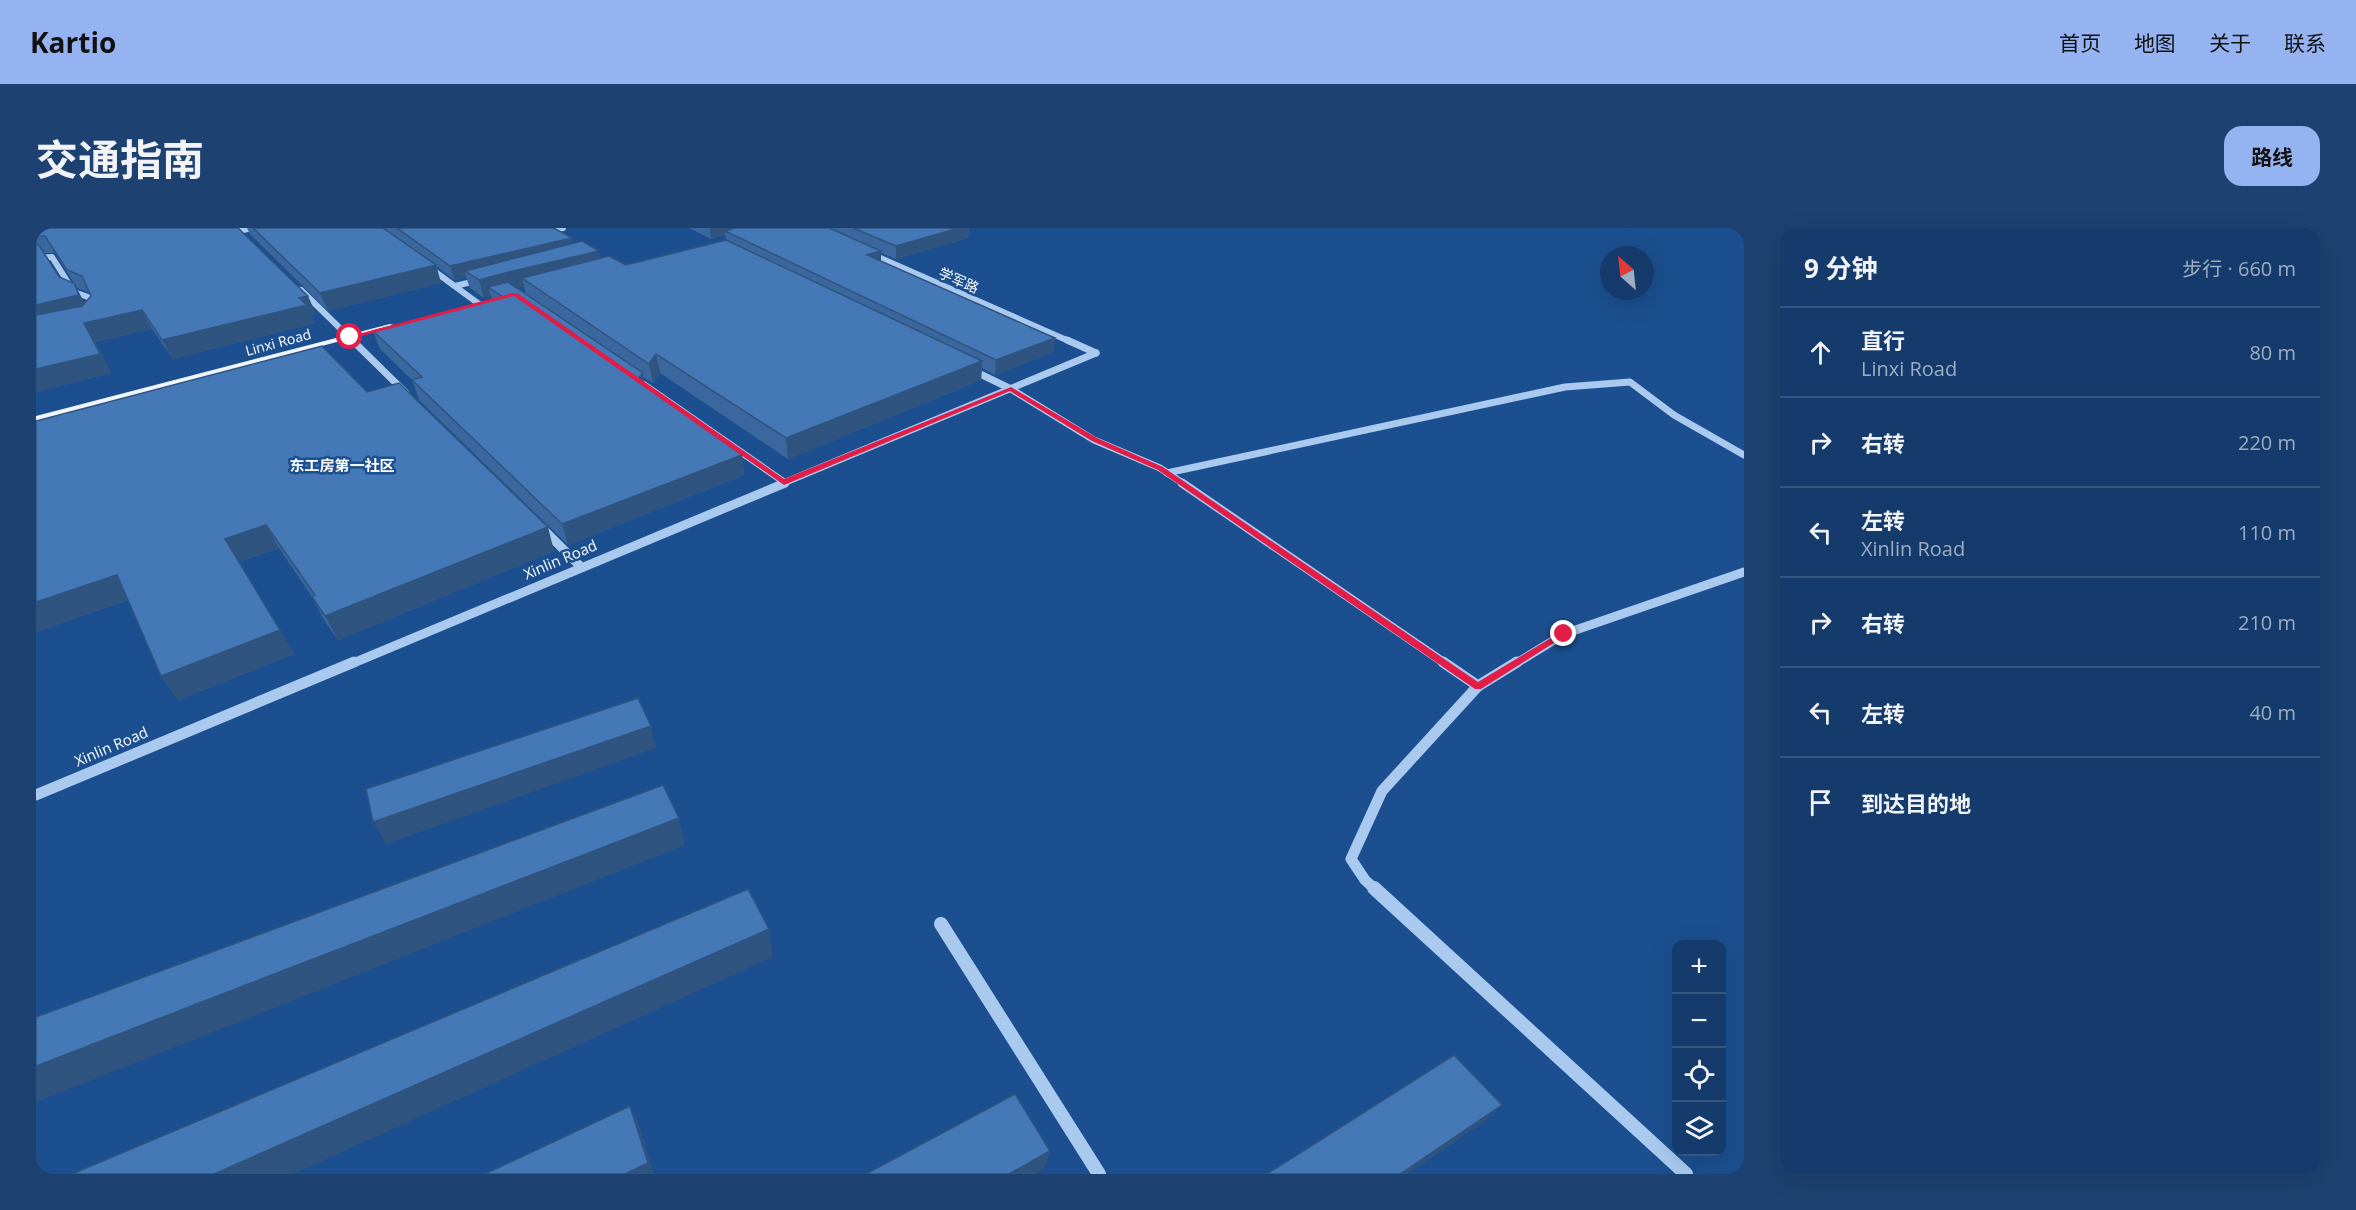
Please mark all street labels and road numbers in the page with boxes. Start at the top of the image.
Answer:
street label: 学军路 [936,263,982,297]
street label: Linxi Road [243,324,313,360]
street label: Xinlin Road [520,535,600,583]
street label: Xinlin Road [71,722,151,770]

